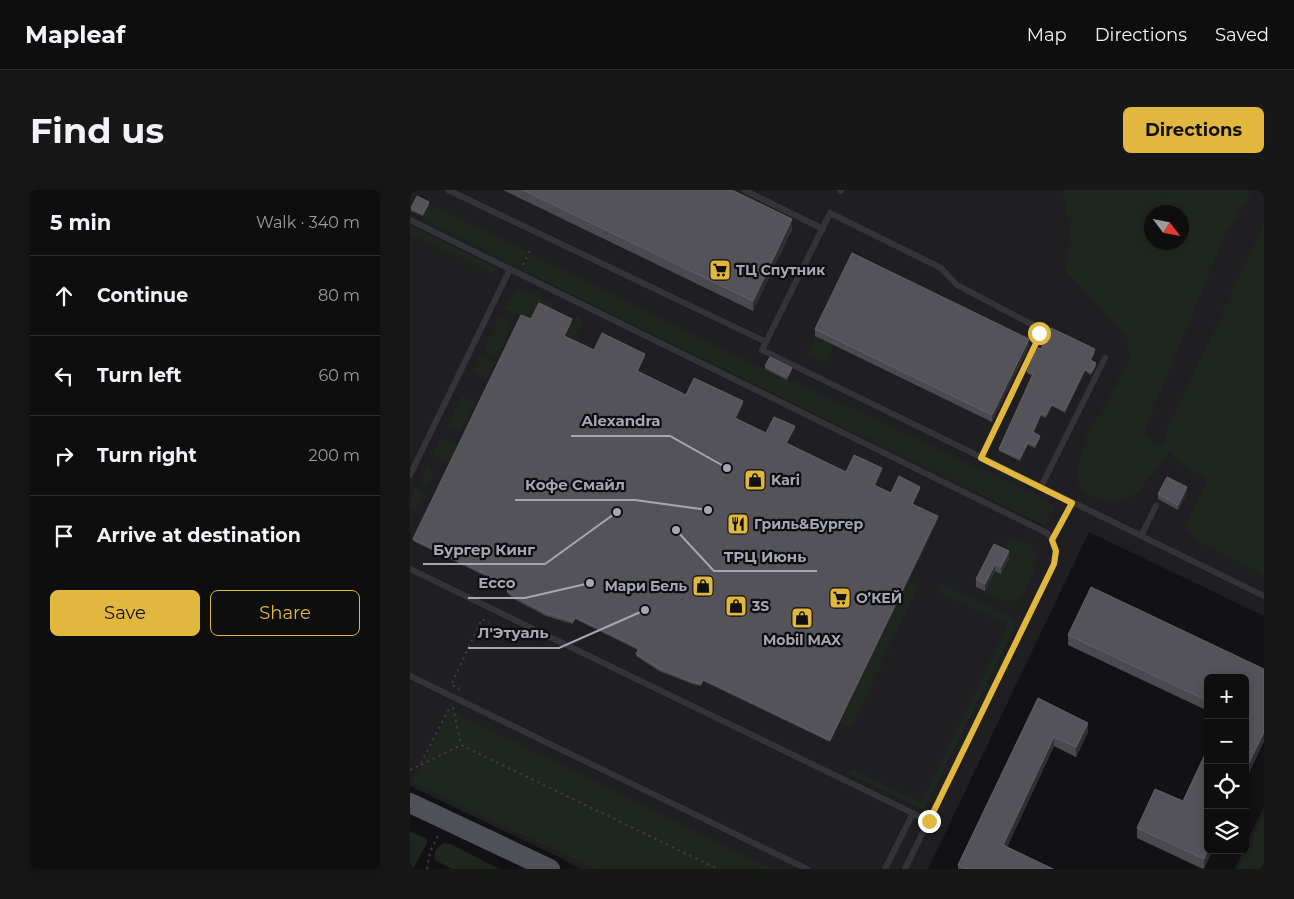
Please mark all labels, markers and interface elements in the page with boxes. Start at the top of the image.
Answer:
text: Mapleaf [25,20,125,49]
text: Map [1027,24,1067,46]
text: Directions [1095,24,1187,46]
text: Saved [1215,24,1269,46]
button: Directions [1123,107,1264,153]
text: Find us [30,109,164,152]
north arrow [1144,205,1189,250]
text: 5 min [50,210,111,235]
text: Walk · 340 m [256,213,360,232]
supermarket icon: ТЦ Спутник [708,258,732,282]
place label: ТЦ Спутник [736,261,825,279]
icon: ahead [50,282,78,310]
text: Continue [97,284,188,307]
text: 80 m [318,286,360,305]
route start [1028,322,1051,345]
icon: left [50,362,78,390]
text: Turn left [97,364,182,387]
text: 60 m [318,366,360,385]
callout: Alexandra [571,406,670,436]
text: Alexandra [580,411,661,430]
icon: right [50,442,78,470]
text: Turn right [97,444,197,467]
text: 200 m [309,446,360,465]
shop icon: Kari [743,468,767,492]
callout: Кофе Смайл [515,470,635,500]
place label: Kari [771,471,800,489]
text: Кофе Смайл [525,475,625,494]
restaurant icon: Гриль&Бургер [726,512,750,536]
place label: Гриль&Бургер [754,515,863,533]
icon: arrive [50,522,78,550]
text: Arrive at destination [97,524,301,547]
callout: Бургер Кинг [423,534,545,564]
text: Бургер Кинг [433,540,535,559]
callout: ТРЦ Июнь [714,541,817,571]
text: ТРЦ Июнь [724,547,806,566]
callout: Ecco [468,568,525,598]
text: Ecco [478,573,516,592]
shop icon: Мари Бель [691,574,715,598]
place label: Мари Бель [604,577,688,595]
supermarket icon: О’КЕЙ [828,586,852,610]
place label: О’КЕЙ [856,589,902,607]
button: Save [50,590,200,636]
button: Share [210,590,360,636]
shop icon: 3S [724,594,748,618]
place label: 3S [751,597,769,615]
shop icon: Mobil MAX [790,606,814,630]
callout: Л'Этуаль [468,618,559,648]
text: Л'Этуаль [477,623,549,642]
place label: Mobil MAX [763,631,841,649]
map controls [1204,674,1249,854]
button: + [1204,674,1249,719]
button: − [1204,719,1249,764]
button: locate [1204,764,1249,809]
button: layers [1204,809,1249,854]
route end [918,810,941,833]

